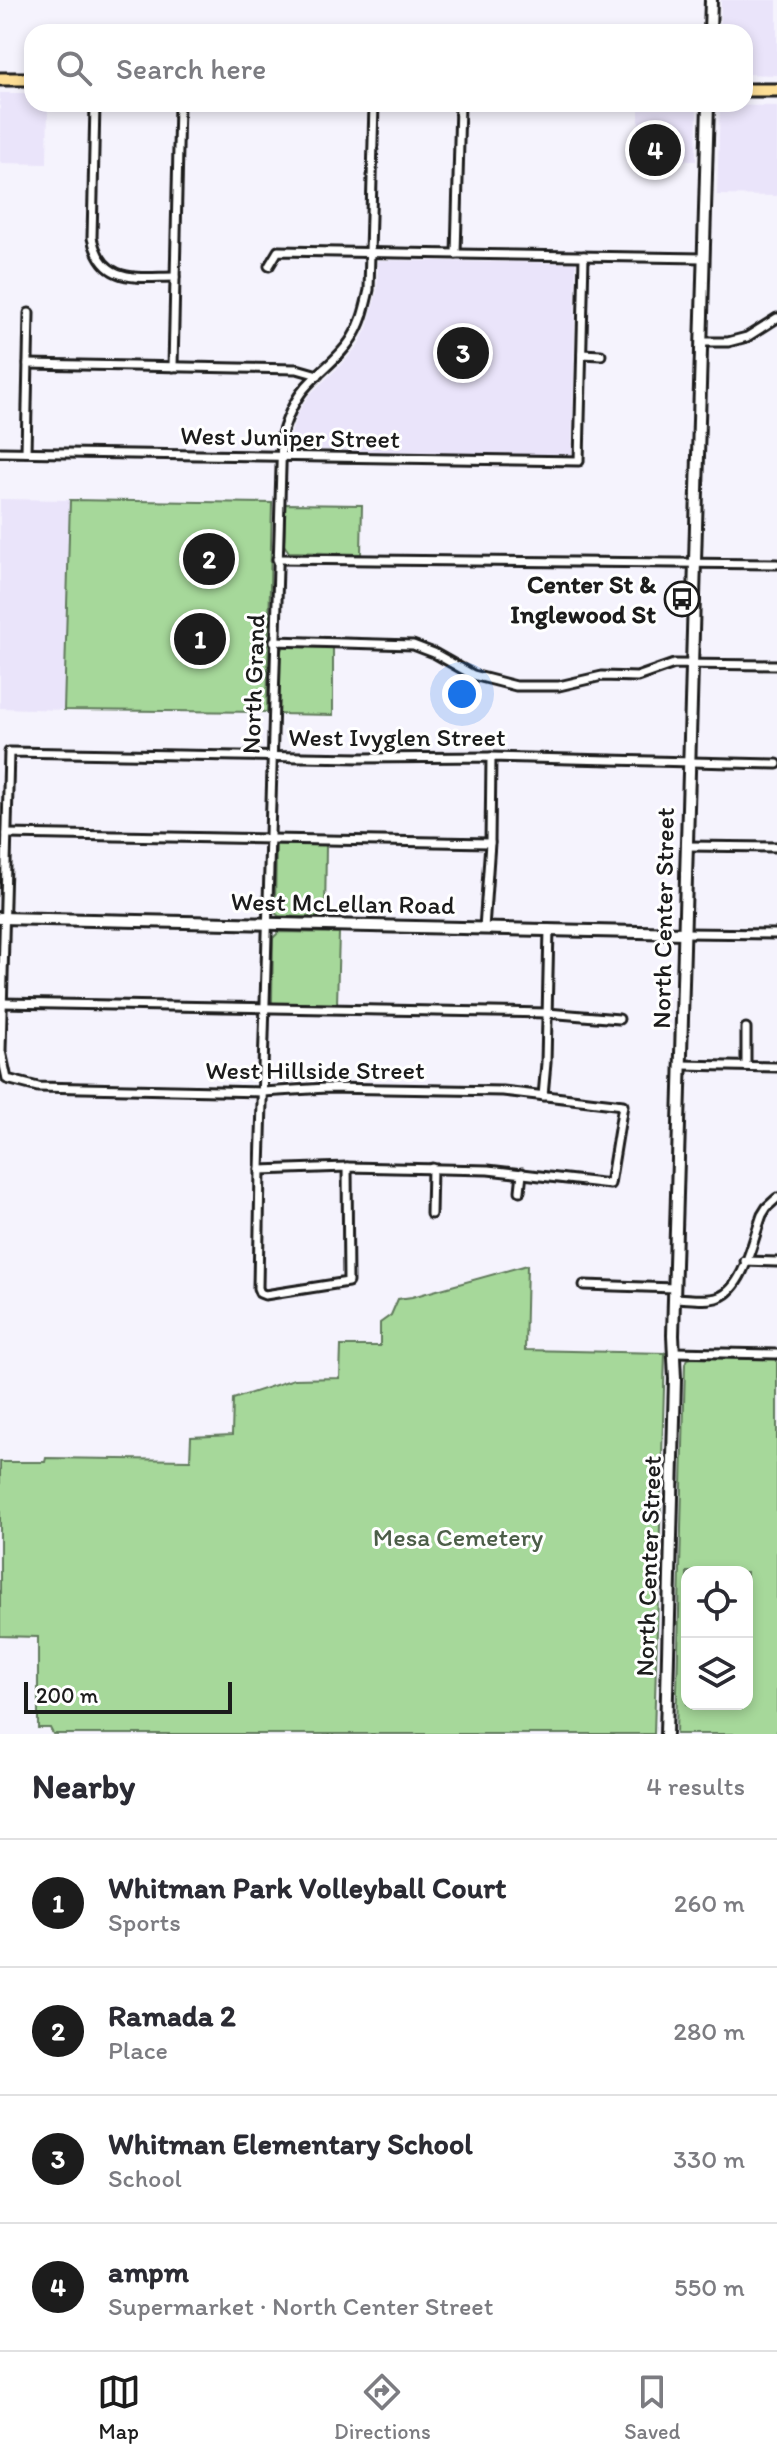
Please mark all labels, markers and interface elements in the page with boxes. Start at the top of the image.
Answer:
search box [24,24,753,112]
icon: search [52,46,96,90]
text: Search here [116,50,266,87]
pin: 4 [629,120,681,180]
pin: 3 [437,323,489,383]
street label: West Juniper Street [180,419,400,455]
pin: 2 [183,529,235,589]
place label: Center St & Inglewood St [510,568,656,630]
bus stop icon: Center St & Inglewood St [663,580,701,618]
pin: 1 [174,609,226,669]
street label: North Grand [235,613,271,755]
your location [442,674,482,714]
street label: West Ivyglen Street [288,721,506,753]
street label: North Center Street [645,807,681,1029]
street label: West McLellan Road [230,885,456,921]
street label: West Hillside Street [205,1054,425,1086]
street label: North Center Street [628,1455,668,1677]
park label: Mesa Cemetery [373,1521,543,1553]
map controls [681,1566,753,1710]
button: locate [681,1566,753,1638]
button: layers [681,1638,753,1710]
scale bar [24,1678,232,1714]
text: 200 m [36,1682,98,1709]
text: Nearby [32,1766,135,1807]
text: 4 results [646,1770,745,1802]
text: Whitman Park Volleyball Court [108,1869,506,1906]
text: 1 [52,1887,64,1919]
text: 260 m [674,1887,745,1919]
text: Sports [108,1906,181,1938]
text: Ramada 2 [108,1997,236,2034]
text: 2 [51,2015,65,2047]
text: 280 m [673,2015,745,2047]
text: Place [108,2034,168,2066]
text: Whitman Elementary School [108,2125,473,2162]
text: 3 [51,2143,65,2175]
text: 330 m [673,2143,745,2175]
text: School [108,2162,182,2194]
text: ampm [108,2253,189,2290]
text: 4 [50,2271,66,2303]
text: 550 m [674,2271,745,2303]
text: Supermarket · North Center Street [108,2290,493,2322]
tab: Map [97,2370,141,2445]
tab: Directions [334,2370,431,2445]
tab: Saved [624,2370,680,2445]

